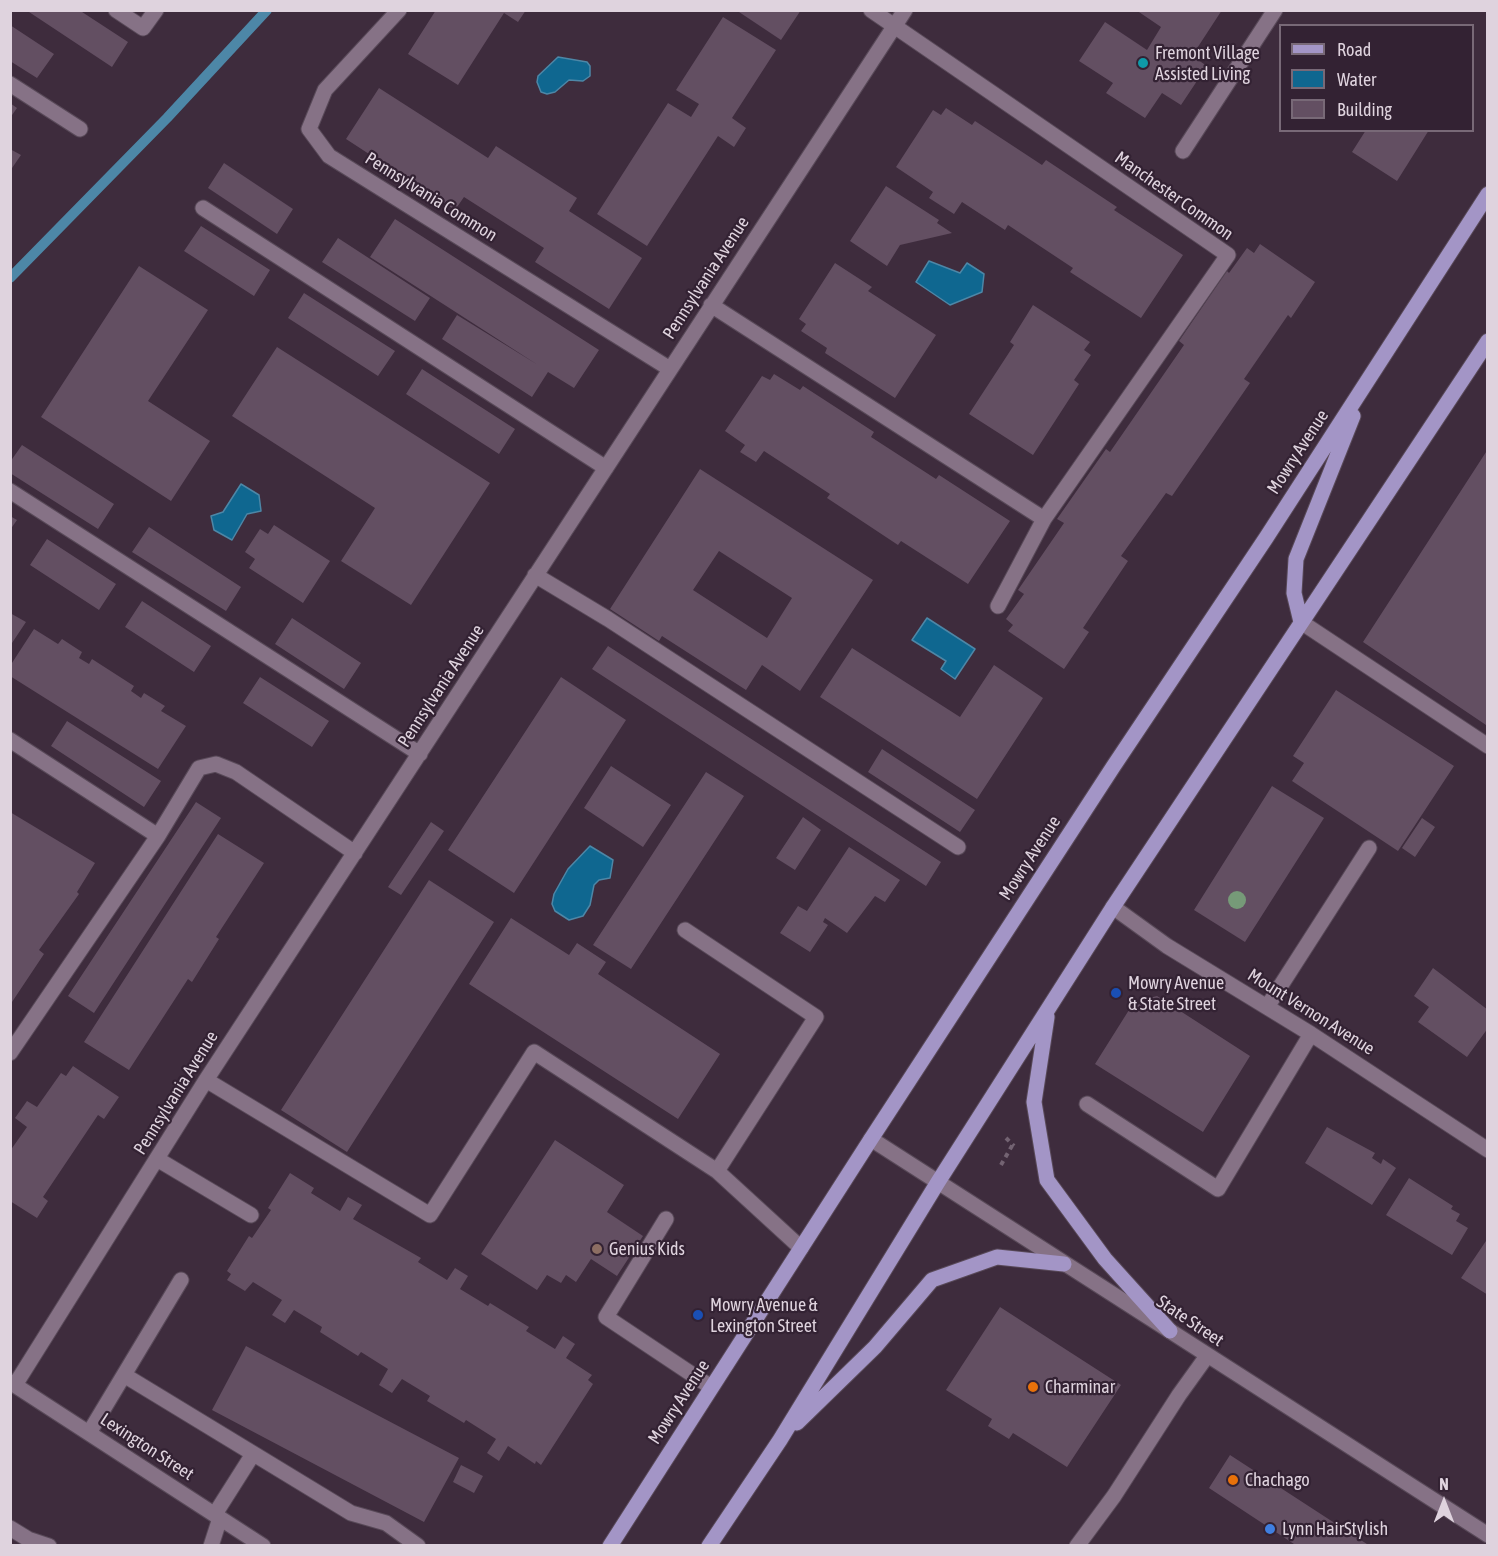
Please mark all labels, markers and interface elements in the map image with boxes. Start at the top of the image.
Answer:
legend [1279,24,1474,132]
text: Road [1337,39,1371,60]
place label: Fremont Village Assisted Living [1155,42,1260,84]
marker: Fremont Village Assisted Living [1136,56,1150,70]
text: Water [1337,69,1376,90]
text: Building [1337,99,1392,120]
street label: Manchester Common [1111,147,1237,245]
street label: Pennsylvania Common [361,148,501,246]
street label: Pennsylvania Avenue [658,213,754,343]
street label: Mowry Avenue [1263,406,1333,498]
street label: Pennsylvania Avenue [393,621,489,751]
street label: Mowry Avenue [995,812,1065,904]
street label: Mount Vernon Avenue [1244,964,1378,1060]
place label: Mowry Avenue & State Street [1128,972,1224,1014]
marker: Mowry Avenue & State Street [1109,986,1123,1000]
street label: Pennsylvania Avenue [129,1027,223,1159]
place label: Genius Kids [609,1238,685,1260]
marker: Genius Kids [590,1242,604,1256]
street label: State Street [1152,1291,1228,1351]
place label: Mowry Avenue & Lexington Street [710,1294,818,1336]
marker: Mowry Avenue & Lexington Street [691,1308,705,1322]
street label: Mowry Avenue [644,1356,714,1448]
place label: Charminar [1045,1376,1115,1398]
marker: Charminar [1026,1380,1040,1394]
street label: Lexington Street [96,1409,198,1485]
place label: Chachago [1245,1469,1310,1491]
north arrow [1414,1472,1474,1532]
marker: Chachago [1226,1473,1240,1487]
text: N [1439,1475,1449,1493]
place label: Lynn HairStylish [1282,1518,1388,1540]
marker: Lynn HairStylish [1263,1522,1277,1536]

